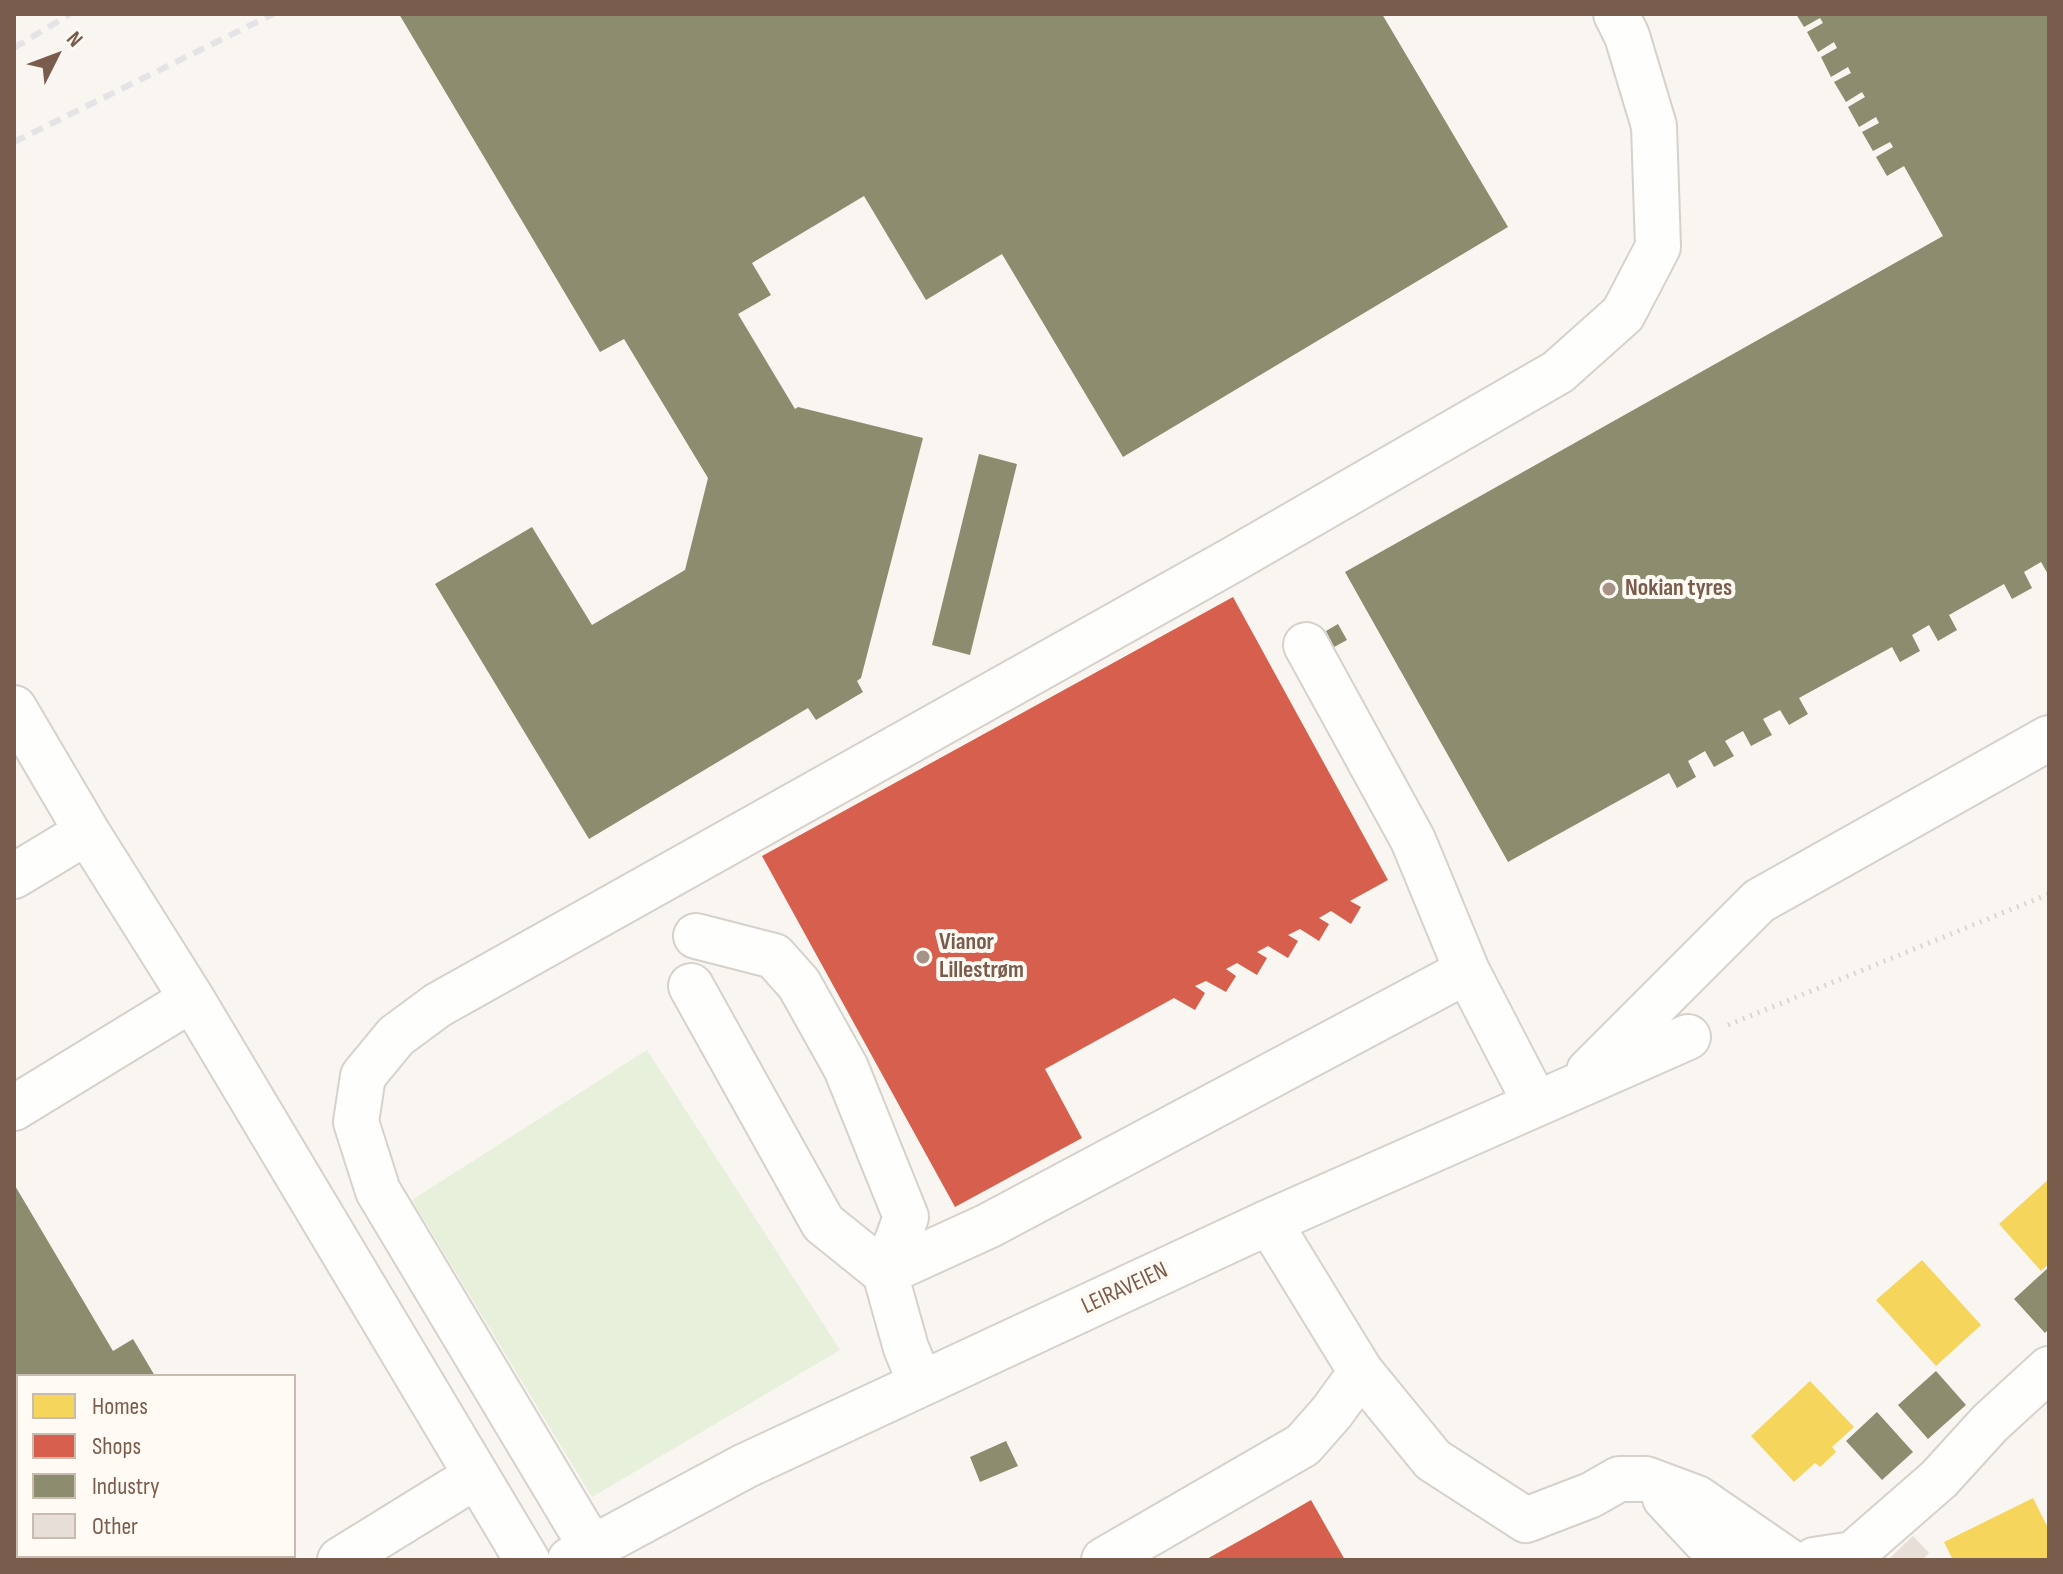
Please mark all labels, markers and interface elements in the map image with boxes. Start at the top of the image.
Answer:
north arrow [16,16,96,96]
text: N [60,26,88,53]
place label: Nokian tyres [1625,575,1732,603]
marker: Nokian tyres [1600,580,1618,598]
place label: Vianor Lillestrøm [939,929,1024,985]
marker: Vianor Lillestrøm [914,948,932,966]
street label: LEIRAVEIEN [1077,1257,1173,1321]
legend [16,1374,296,1558]
text: Homes [92,1392,148,1421]
text: Shops [92,1432,141,1461]
text: Industry [92,1472,159,1501]
text: Other [92,1512,138,1541]

